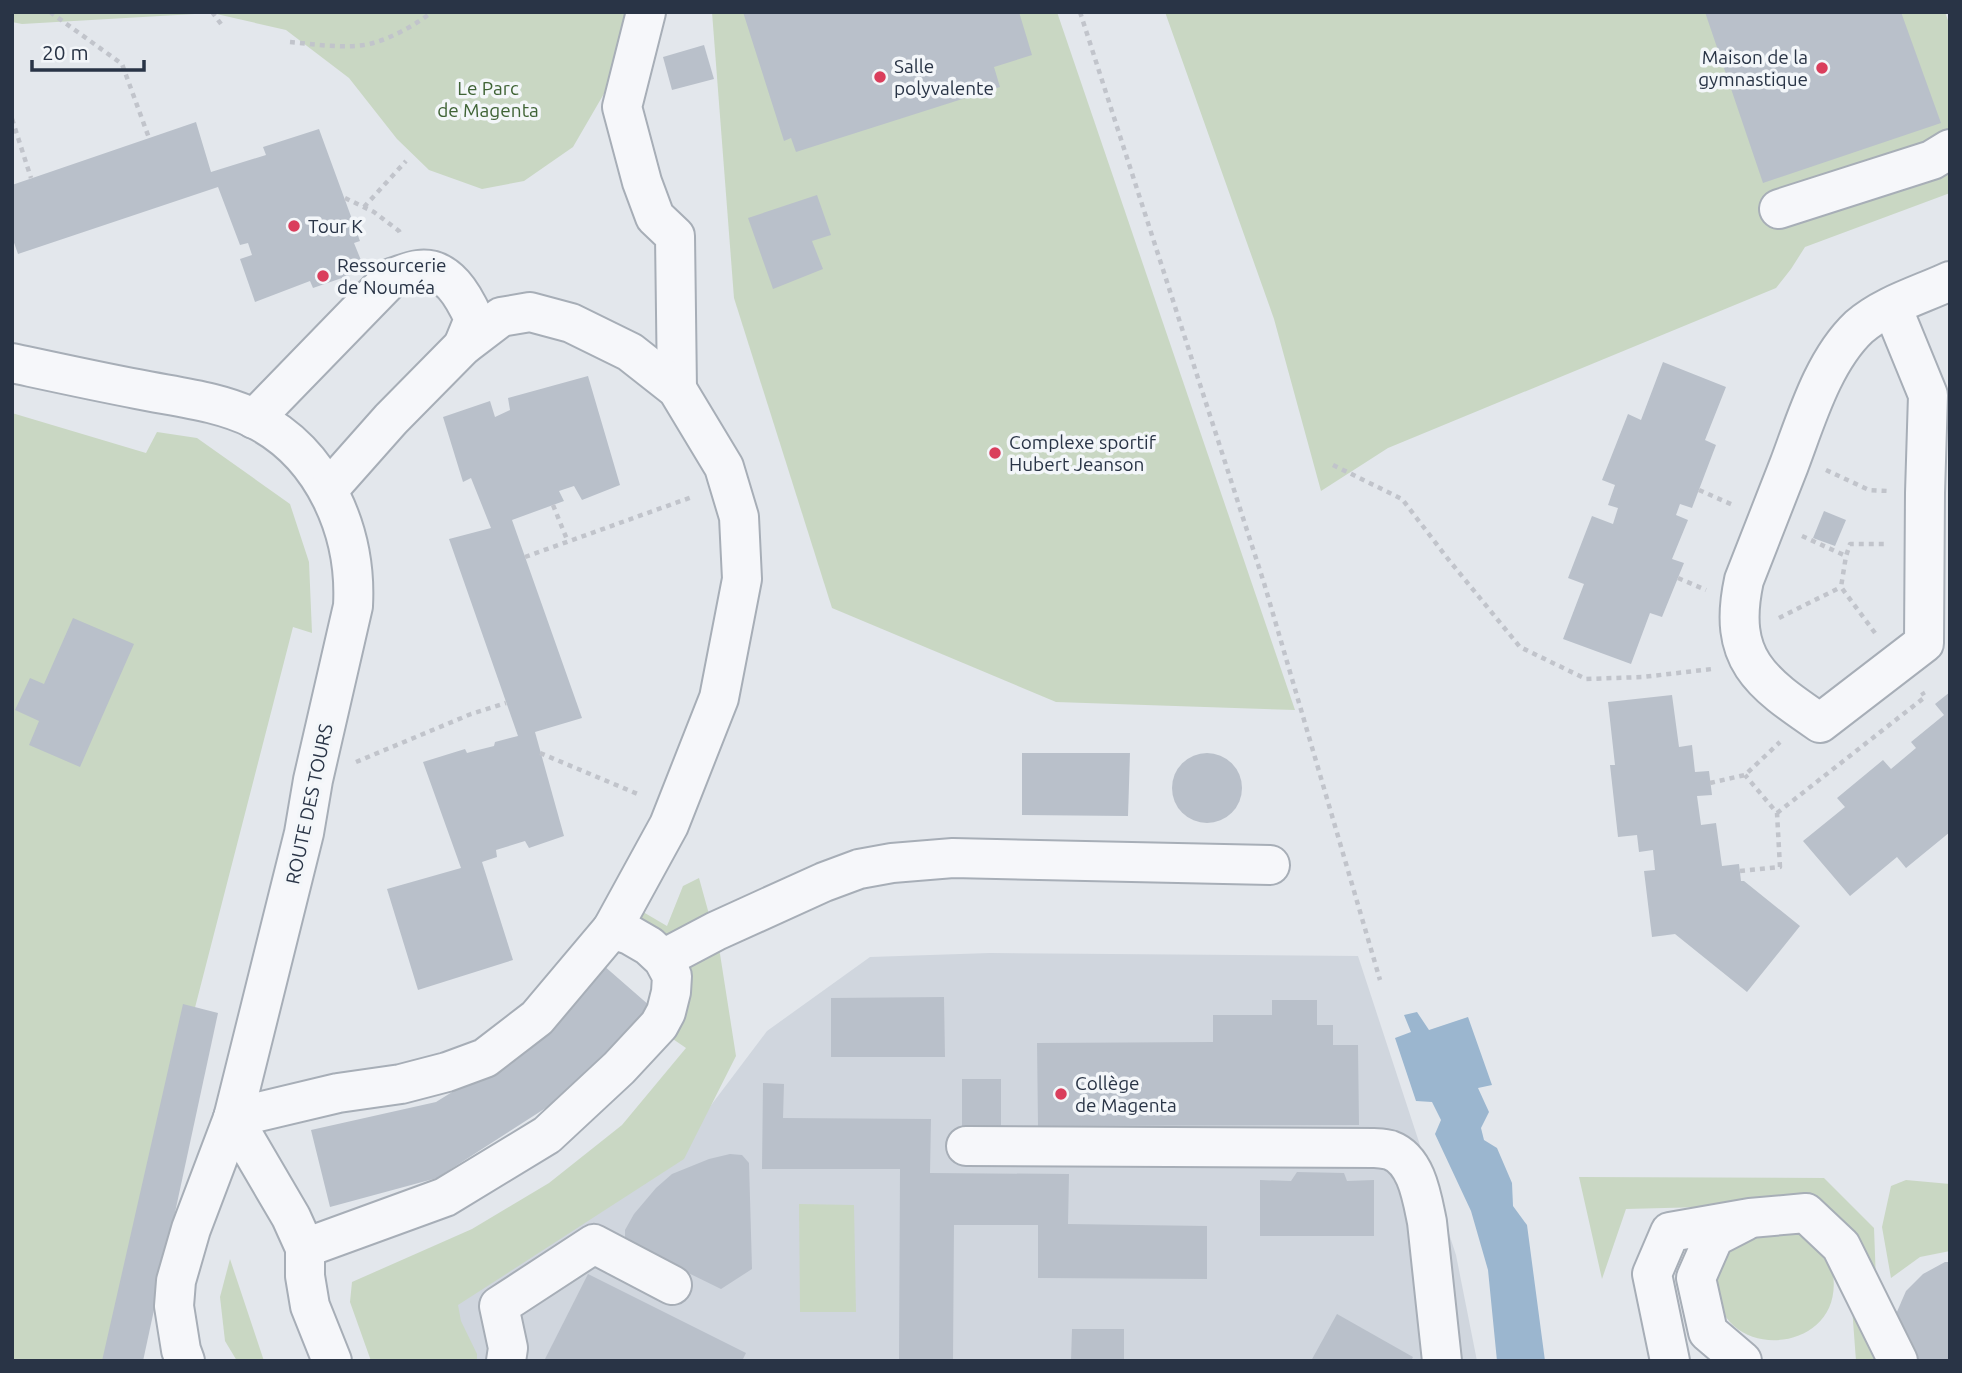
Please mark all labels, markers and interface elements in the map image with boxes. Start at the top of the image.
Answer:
scale bar [32,28,144,72]
text: 20 m [42,40,89,64]
place label: Maison de la gymnastique [1698,46,1808,90]
place label: Salle polyvalente [894,55,994,99]
marker: Maison de la gymnastique [1814,60,1830,76]
marker: Salle polyvalente [872,69,888,85]
park label: Le Parc de Magenta [437,77,539,121]
place label: Tour K [308,215,363,237]
marker: Tour K [286,218,302,234]
place label: Ressourcerie de Nouméa [337,254,447,298]
marker: Ressourcerie de Nouméa [315,268,331,284]
place label: Complexe sportif Hubert Jeanson [1009,431,1157,475]
marker: Complexe sportif Hubert Jeanson [987,445,1003,461]
street label: ROUTE DES TOURS [281,722,337,886]
place label: Collège de Magenta [1075,1072,1177,1116]
marker: Collège de Magenta [1053,1086,1069,1102]

